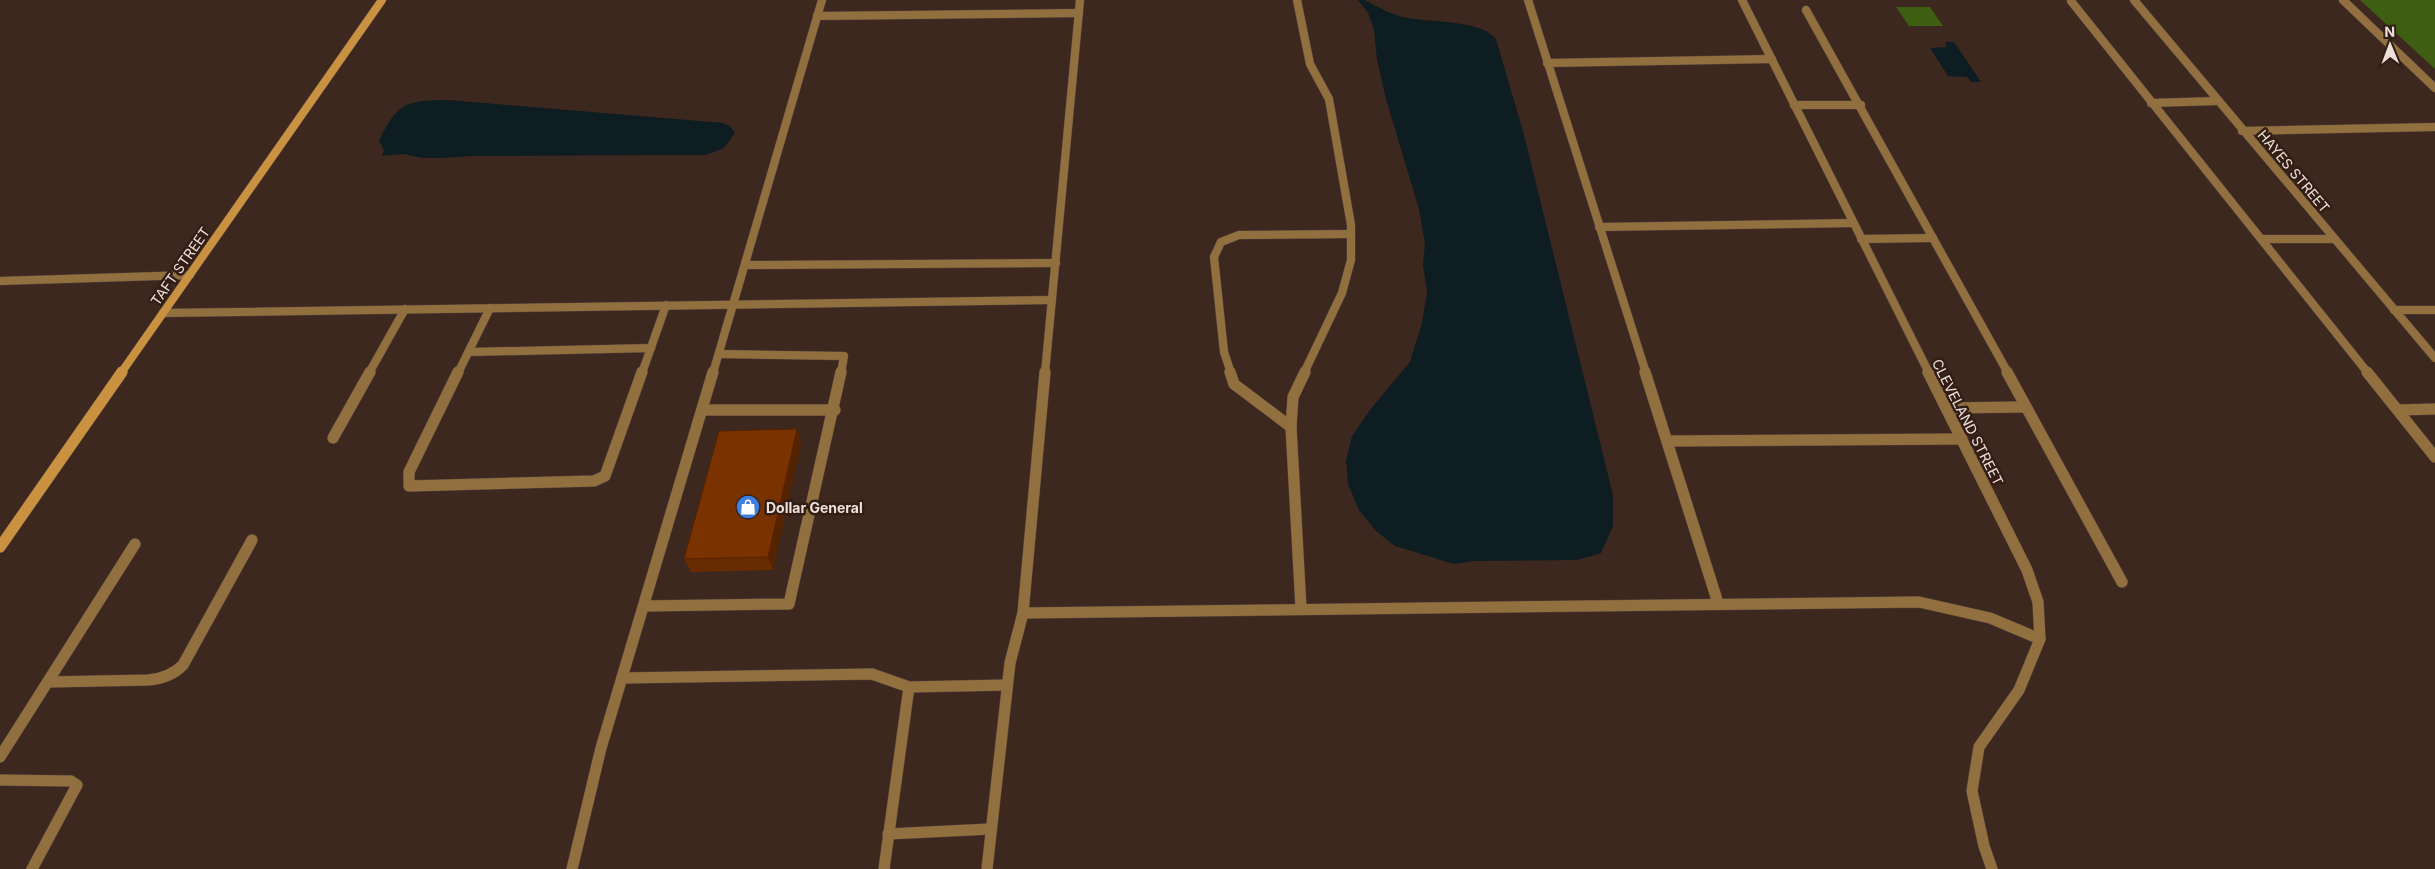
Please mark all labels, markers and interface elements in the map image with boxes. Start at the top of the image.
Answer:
north arrow [2365,20,2415,70]
text: N [2384,23,2395,40]
street label: HAYES STREET [2254,126,2334,216]
street label: TAFT STREET [147,224,213,308]
street label: CLEVELAND STREET [1929,356,2007,488]
shop icon: Dollar General [735,494,761,520]
place label: Dollar General [766,499,863,516]

